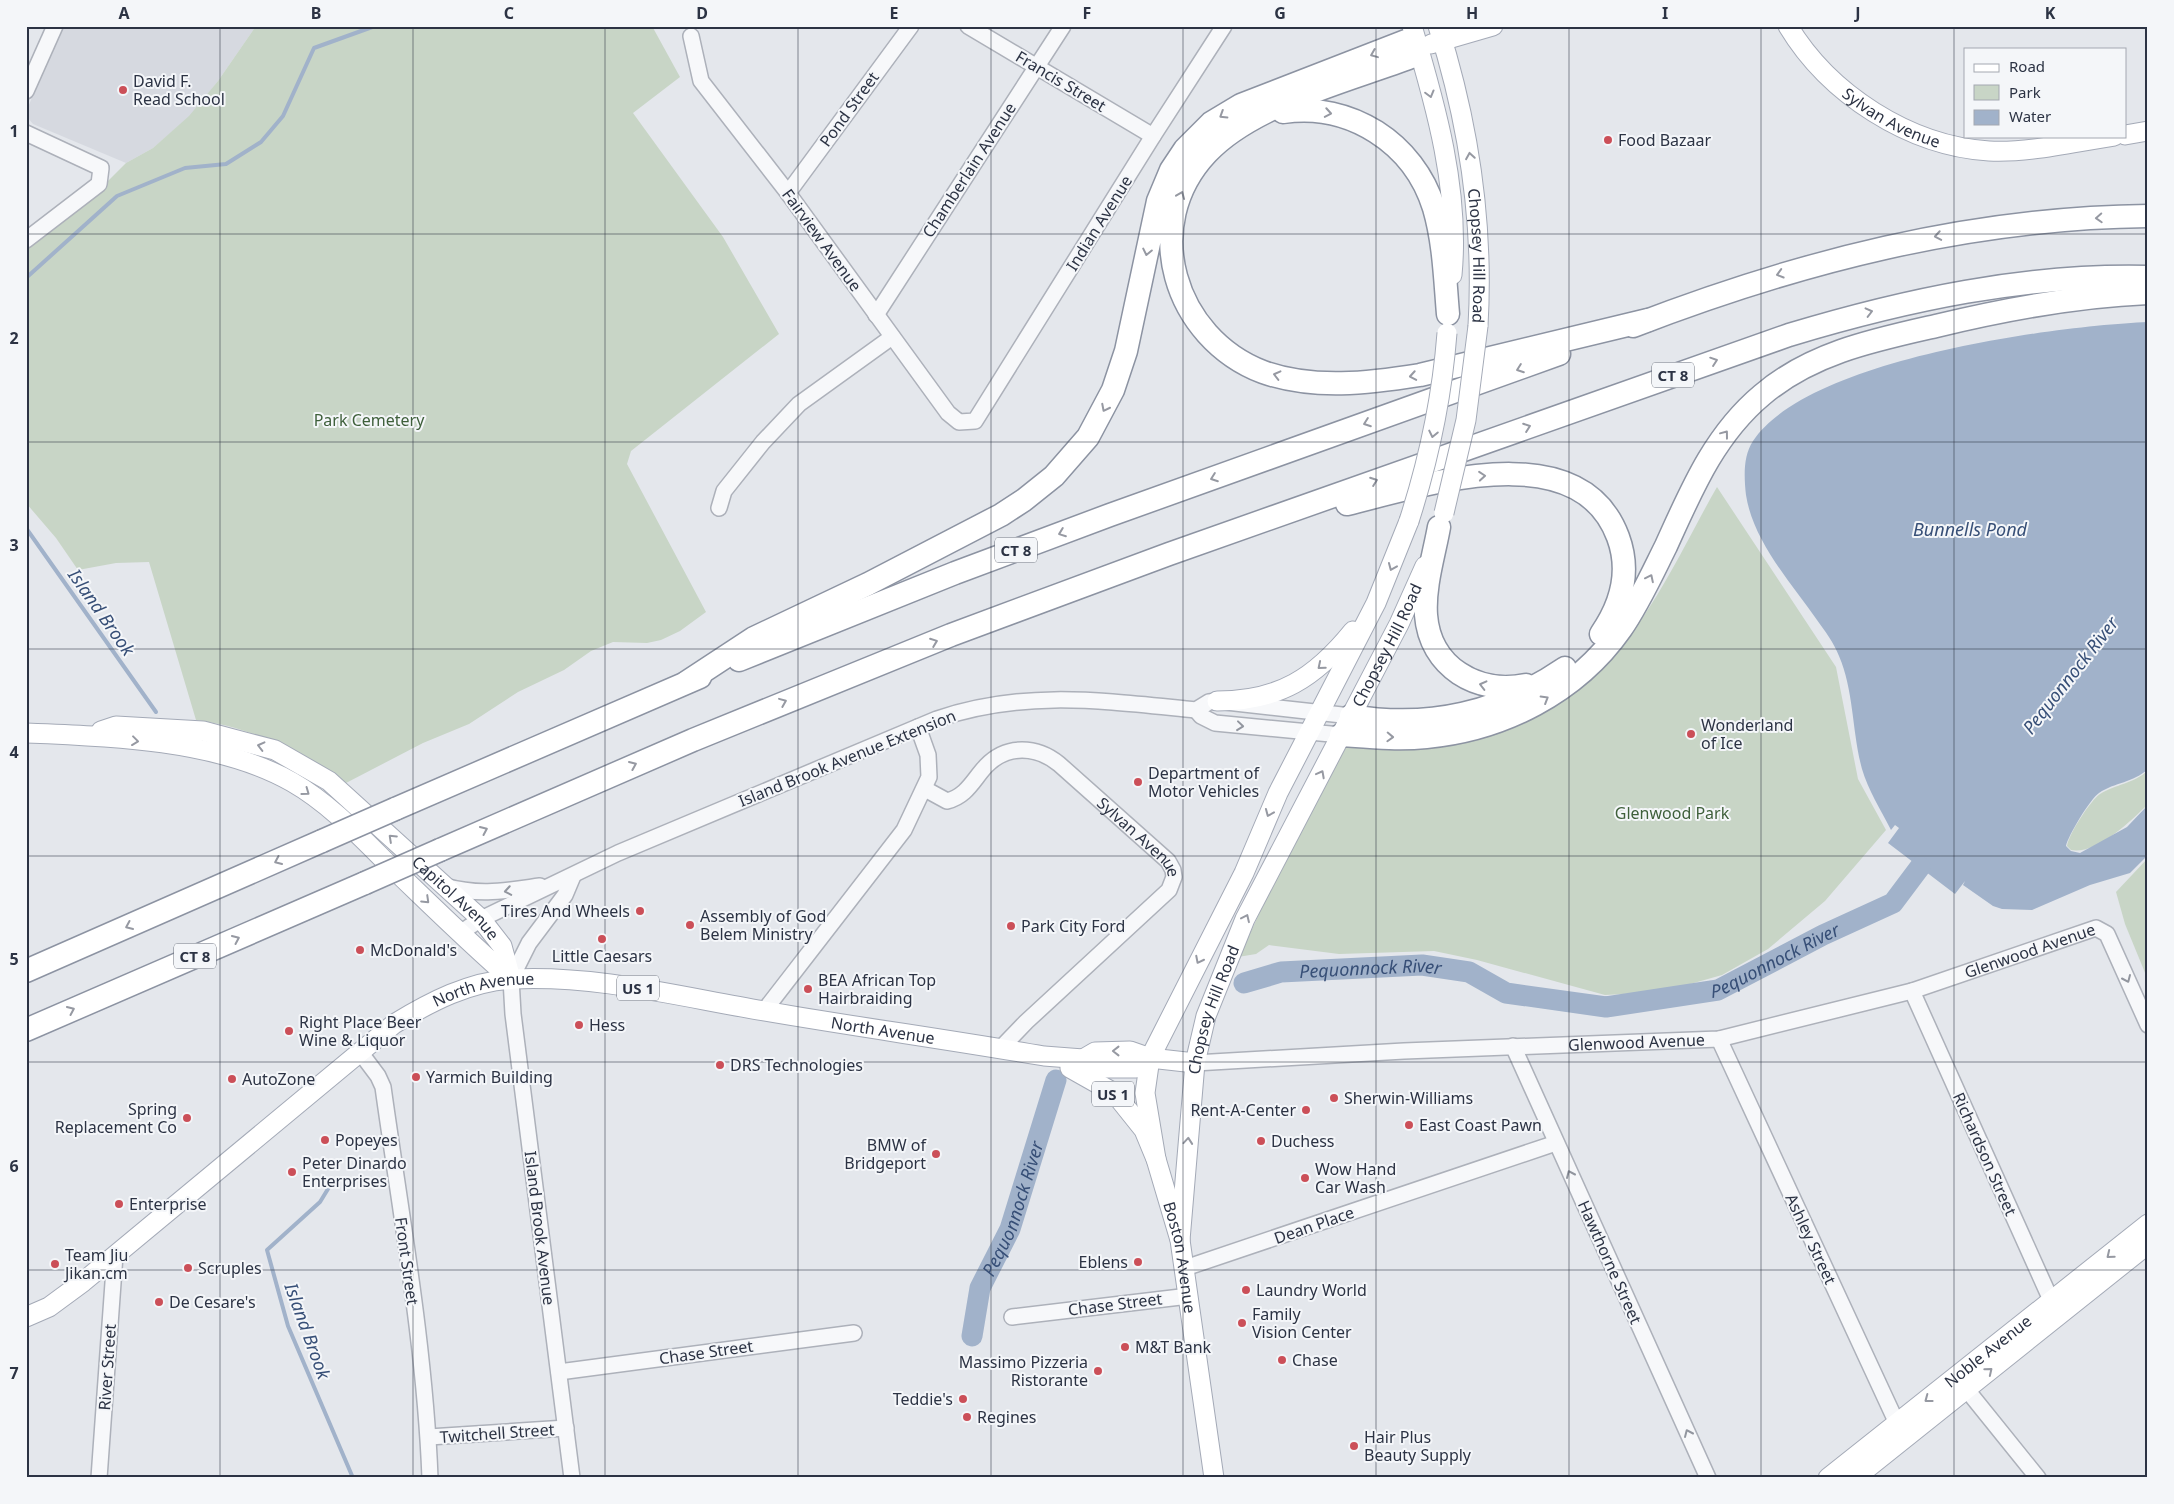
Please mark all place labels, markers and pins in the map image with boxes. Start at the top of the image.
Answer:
place label: David F. Read School [133,70,225,110]
marker: David F. Read School [117,84,129,96]
place label: Food Bazaar [1618,129,1712,151]
marker: Food Bazaar [1602,134,1614,146]
place label: Wonderland of Ice [1701,714,1793,754]
marker: Wonderland of Ice [1685,728,1697,740]
place label: Department of Motor Vehicles [1148,762,1260,802]
marker: Department of Motor Vehicles [1132,776,1144,788]
place label: Tires And Wheels [501,900,630,922]
marker: Tires And Wheels [634,905,646,917]
place label: Assembly of God Belem Ministry [700,905,826,945]
place label: Park City Ford [1021,915,1125,937]
marker: Assembly of God Belem Ministry [684,919,696,931]
marker: Park City Ford [1005,920,1017,932]
marker: Little Caesars [596,933,608,945]
place label: McDonald's [370,939,457,961]
marker: McDonald's [354,944,366,956]
place label: Little Caesars [552,945,652,967]
place label: BEA African Top Hairbraiding [818,969,936,1009]
marker: BEA African Top Hairbraiding [802,983,814,995]
place label: Right Place Beer Wine & Liquor [299,1011,422,1051]
place label: Hess [589,1014,625,1036]
marker: Hess [573,1019,585,1031]
marker: Right Place Beer Wine & Liquor [283,1025,295,1037]
place label: DRS Technologies [730,1054,863,1076]
marker: DRS Technologies [714,1059,726,1071]
place label: Yarmich Building [426,1066,553,1088]
place label: AutoZone [242,1068,315,1090]
marker: Yarmich Building [410,1071,422,1083]
marker: AutoZone [226,1073,238,1085]
place label: Sherwin-Williams [1344,1087,1473,1109]
marker: Sherwin-Williams [1328,1092,1340,1104]
place label: Spring Replacement Co [55,1098,177,1138]
place label: Rent-A-Center [1190,1099,1296,1121]
marker: Rent-A-Center [1300,1104,1312,1116]
marker: Spring Replacement Co [181,1112,193,1124]
place label: East Coast Pawn [1419,1114,1542,1136]
marker: East Coast Pawn [1403,1119,1415,1131]
place label: Popeyes [335,1129,398,1151]
place label: Duchess [1271,1130,1335,1152]
marker: Popeyes [319,1134,331,1146]
place label: BMW of Bridgeport [844,1134,927,1174]
marker: Duchess [1255,1135,1267,1147]
marker: BMW of Bridgeport [930,1148,942,1160]
place label: Peter Dinardo Enterprises [302,1152,407,1192]
place label: Wow Hand Car Wash [1315,1158,1396,1198]
marker: Peter Dinardo Enterprises [286,1166,298,1178]
marker: Wow Hand Car Wash [1299,1172,1311,1184]
place label: Enterprise [129,1193,206,1215]
marker: Enterprise [113,1198,125,1210]
place label: Team Jiu Jikan.cm [63,1244,128,1284]
place label: Eblens [1079,1251,1128,1273]
marker: Eblens [1132,1256,1144,1268]
place label: Scruples [198,1257,262,1279]
marker: Team Jiu Jikan.cm [49,1258,61,1270]
marker: Scruples [182,1262,194,1274]
place label: Laundry World [1256,1279,1367,1301]
marker: Laundry World [1240,1284,1252,1296]
place label: De Cesare's [169,1291,256,1313]
marker: De Cesare's [153,1296,165,1308]
place label: Family Vision Center [1252,1303,1352,1343]
marker: Family Vision Center [1236,1317,1248,1329]
place label: M&T Bank [1135,1336,1212,1358]
marker: M&T Bank [1119,1341,1131,1353]
place label: Chase [1292,1349,1338,1371]
place label: Massimo Pizzeria Ristorante [959,1351,1088,1391]
marker: Chase [1276,1354,1288,1366]
marker: Massimo Pizzeria Ristorante [1092,1365,1104,1377]
place label: Teddie's [893,1388,953,1410]
marker: Teddie's [957,1393,969,1405]
place label: Regines [977,1406,1037,1428]
marker: Regines [961,1411,973,1423]
place label: Hair Plus Beauty Supply [1364,1426,1472,1466]
marker: Hair Plus Beauty Supply [1348,1440,1360,1452]

